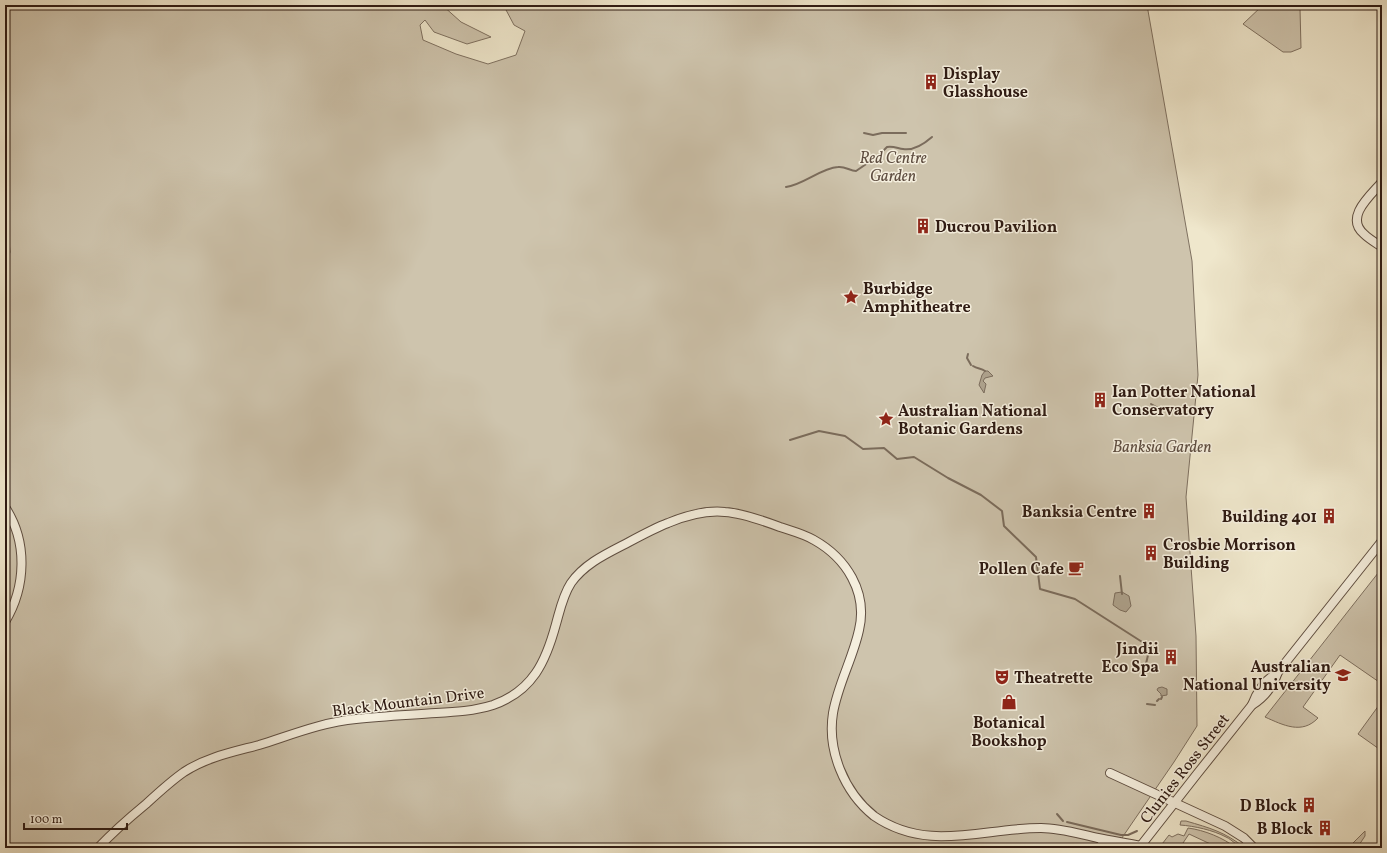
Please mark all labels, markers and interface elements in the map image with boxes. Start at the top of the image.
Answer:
place label: Display Glasshouse [943,64,1028,104]
building icon: Display Glasshouse [922,73,940,91]
park label: Red Centre Garden [859,148,927,188]
building icon: Ducrou Pavilion [914,217,932,235]
place label: Ducrou Pavilion [935,217,1058,239]
place label: Burbidge Amphitheatre [863,279,971,319]
place icon: Burbidge Amphitheatre [842,288,860,306]
place label: Ian Potter National Conservatory [1112,382,1256,422]
building icon: Ian Potter National Conservatory [1091,391,1109,409]
place label: Australian National Botanic Gardens [898,401,1048,441]
place icon: Australian National Botanic Gardens [877,410,895,428]
park label: Banksia Garden [1113,437,1211,459]
place label: Banksia Centre [1022,502,1137,524]
building icon: Banksia Centre [1140,502,1158,520]
place label: Building 401 [1222,507,1317,529]
building icon: Building 401 [1320,507,1338,525]
place label: Crosbie Morrison Building [1163,535,1296,575]
building icon: Crosbie Morrison Building [1142,544,1160,562]
place label: Pollen Cafe [979,559,1064,581]
cafe icon: Pollen Cafe [1067,559,1085,577]
place label: Jindii Eco Spa [1101,639,1159,679]
building icon: Jindii Eco Spa [1162,648,1180,666]
place label: Australian National University [1183,657,1331,697]
school or university icon: Australian National University [1334,666,1352,684]
theatre icon: Theatrette [993,668,1011,686]
place label: Theatrette [1014,668,1093,690]
street label: Black Mountain Drive [331,683,486,723]
shop icon: Botanical Bookshop [1000,693,1018,711]
street label: Clunies Ross Street [1136,709,1236,829]
place label: Botanical Bookshop [971,713,1047,753]
place label: D Block [1240,796,1297,818]
building icon: D Block [1300,796,1318,814]
scale bar [24,805,127,831]
text: 100 m [30,812,63,828]
place label: B Block [1257,819,1313,841]
building icon: B Block [1316,819,1334,837]

